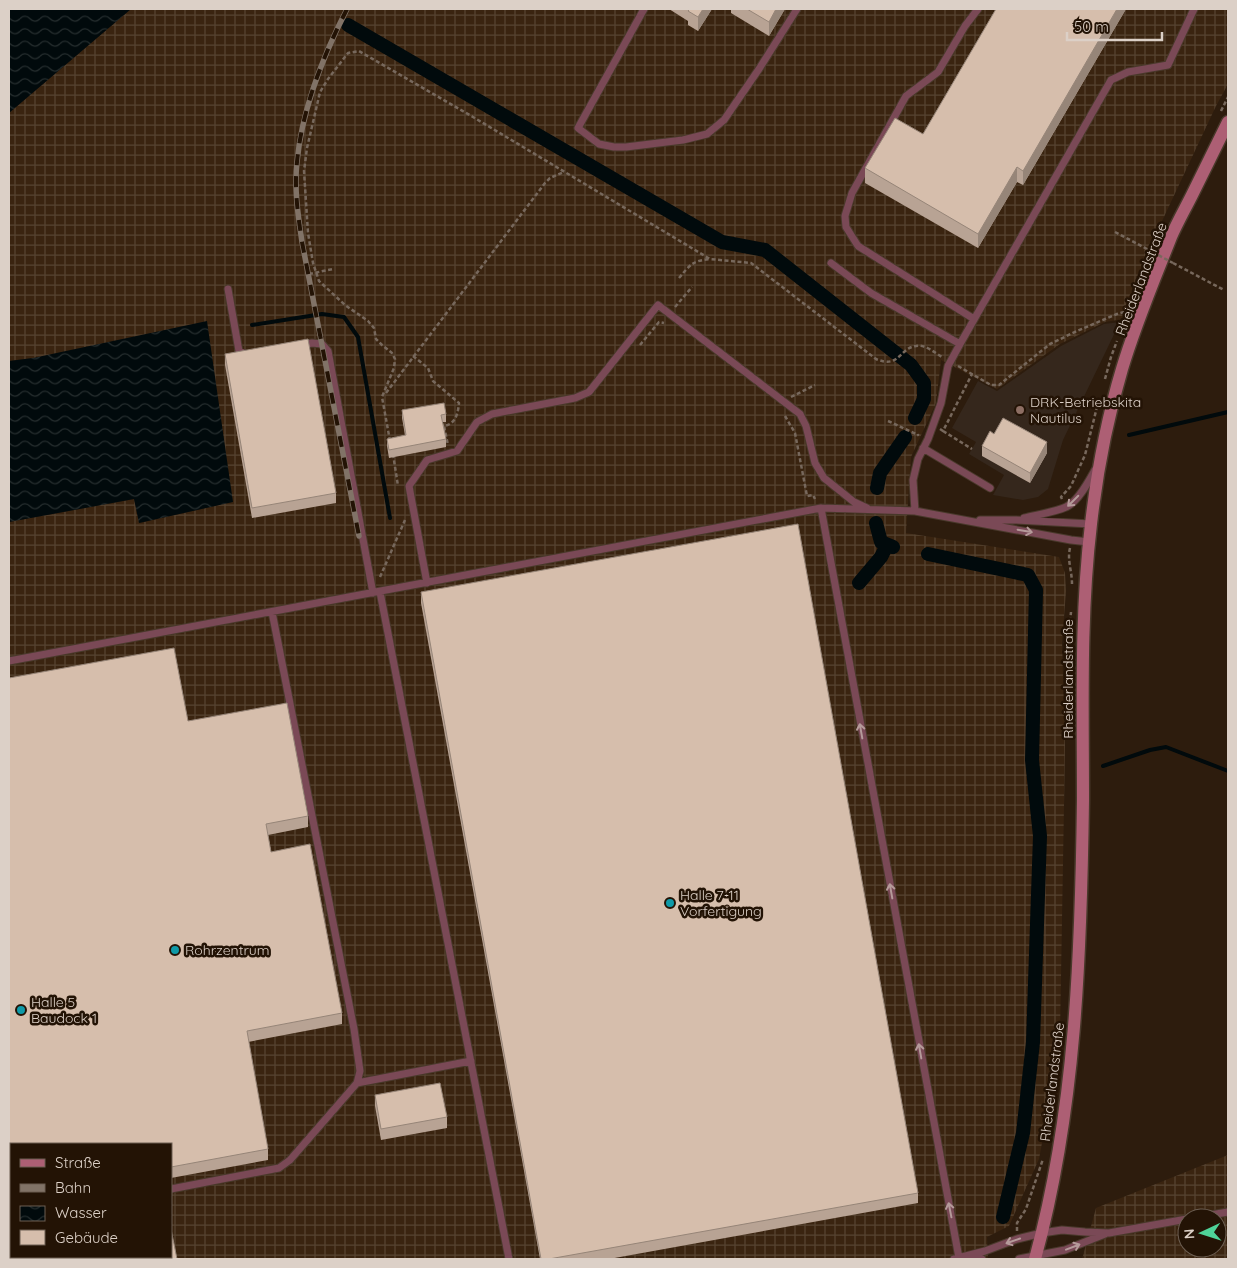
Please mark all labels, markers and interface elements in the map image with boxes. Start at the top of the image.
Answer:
scale bar [1067,10,1162,42]
text: 50 m [1074,17,1109,36]
street label: Rheiderlandstraße [1111,220,1171,338]
place label: DRK-Betriebskita Nautilus [1030,393,1141,427]
marker: DRK-Betriebskita Nautilus [1014,404,1026,416]
one-way arrow [1067,494,1079,507]
one-way arrow [1016,527,1032,537]
street label: Rheiderlandstraße [1059,619,1077,739]
one-way arrow [856,723,866,739]
one-way arrow [885,883,895,899]
place label: Halle 7-11 Vorfertigung [680,886,762,920]
marker: Halle 7-11 Vorfertigung [664,897,676,909]
place label: Rohrzentrum [185,941,270,959]
marker: Rohrzentrum [169,944,181,956]
place label: Halle 5 Baudock 1 [31,993,97,1027]
marker: Halle 5 Baudock 1 [15,1004,27,1016]
street label: Rheiderlandstraße [1036,1021,1068,1143]
one-way arrow [915,1043,924,1059]
legend [10,1143,172,1258]
text: Straße [55,1153,101,1172]
text: Bahn [55,1178,91,1197]
text: Wasser [55,1203,107,1222]
one-way arrow [945,1203,954,1219]
north arrow [1177,1208,1227,1258]
text: Gebäude [55,1228,118,1247]
text: N [1180,1228,1198,1240]
one-way arrow [1006,1237,1021,1246]
one-way arrow [1065,1241,1080,1251]

